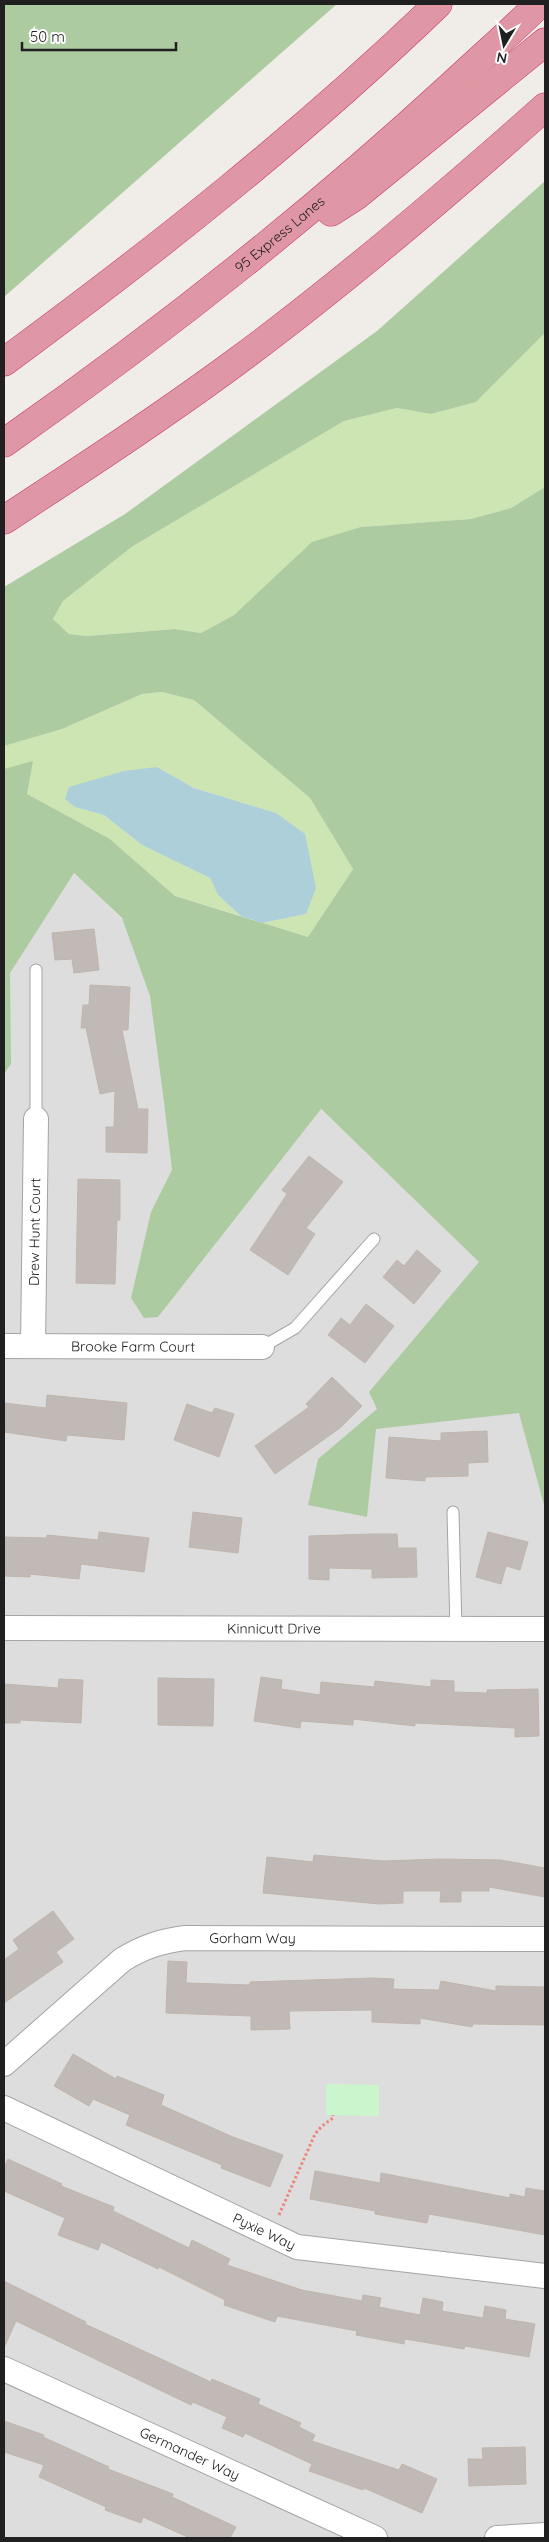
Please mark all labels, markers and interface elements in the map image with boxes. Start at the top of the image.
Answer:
scale bar [22,20,176,52]
north arrow [479,20,529,70]
text: 50 m [30,27,65,46]
text: N [495,48,508,68]
street label: 95 Express Lanes [231,192,328,276]
street label: Drew Hunt Court [25,1178,44,1286]
street label: Brooke Farm Court [71,1337,195,1356]
street label: Kinnicutt Drive [227,1619,321,1638]
street label: Gorham Way [209,1929,296,1947]
street label: Pyxie Way [230,2209,299,2254]
street label: Germander Way [137,2423,242,2484]

